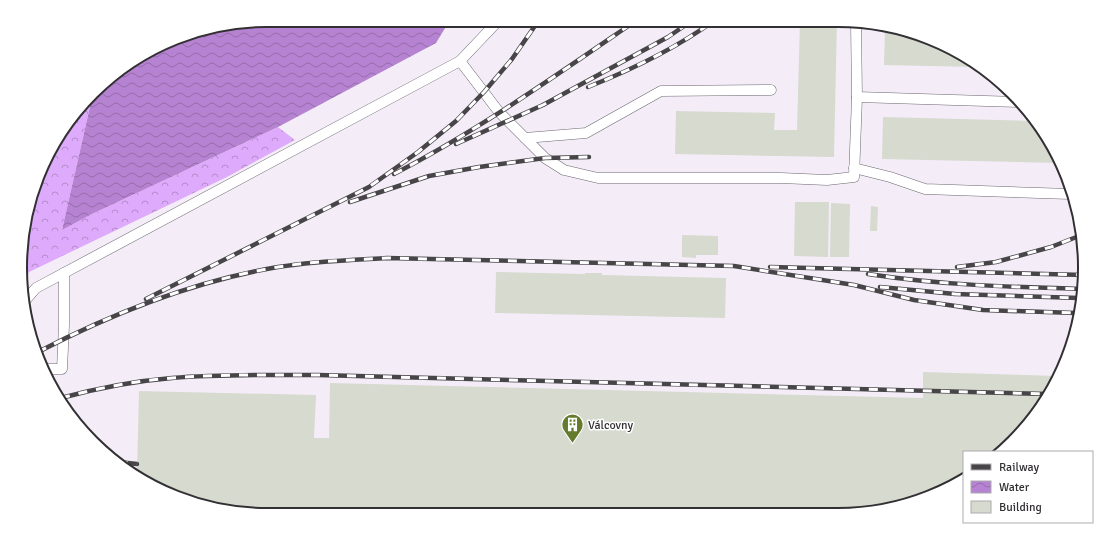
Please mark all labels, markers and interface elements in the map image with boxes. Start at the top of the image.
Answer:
building icon: Válcovny [559,412,585,445]
place label: Válcovny [588,418,633,433]
legend [963,451,1093,523]
text: Railway [999,460,1039,475]
text: Water [999,480,1030,495]
text: Building [999,500,1042,515]

